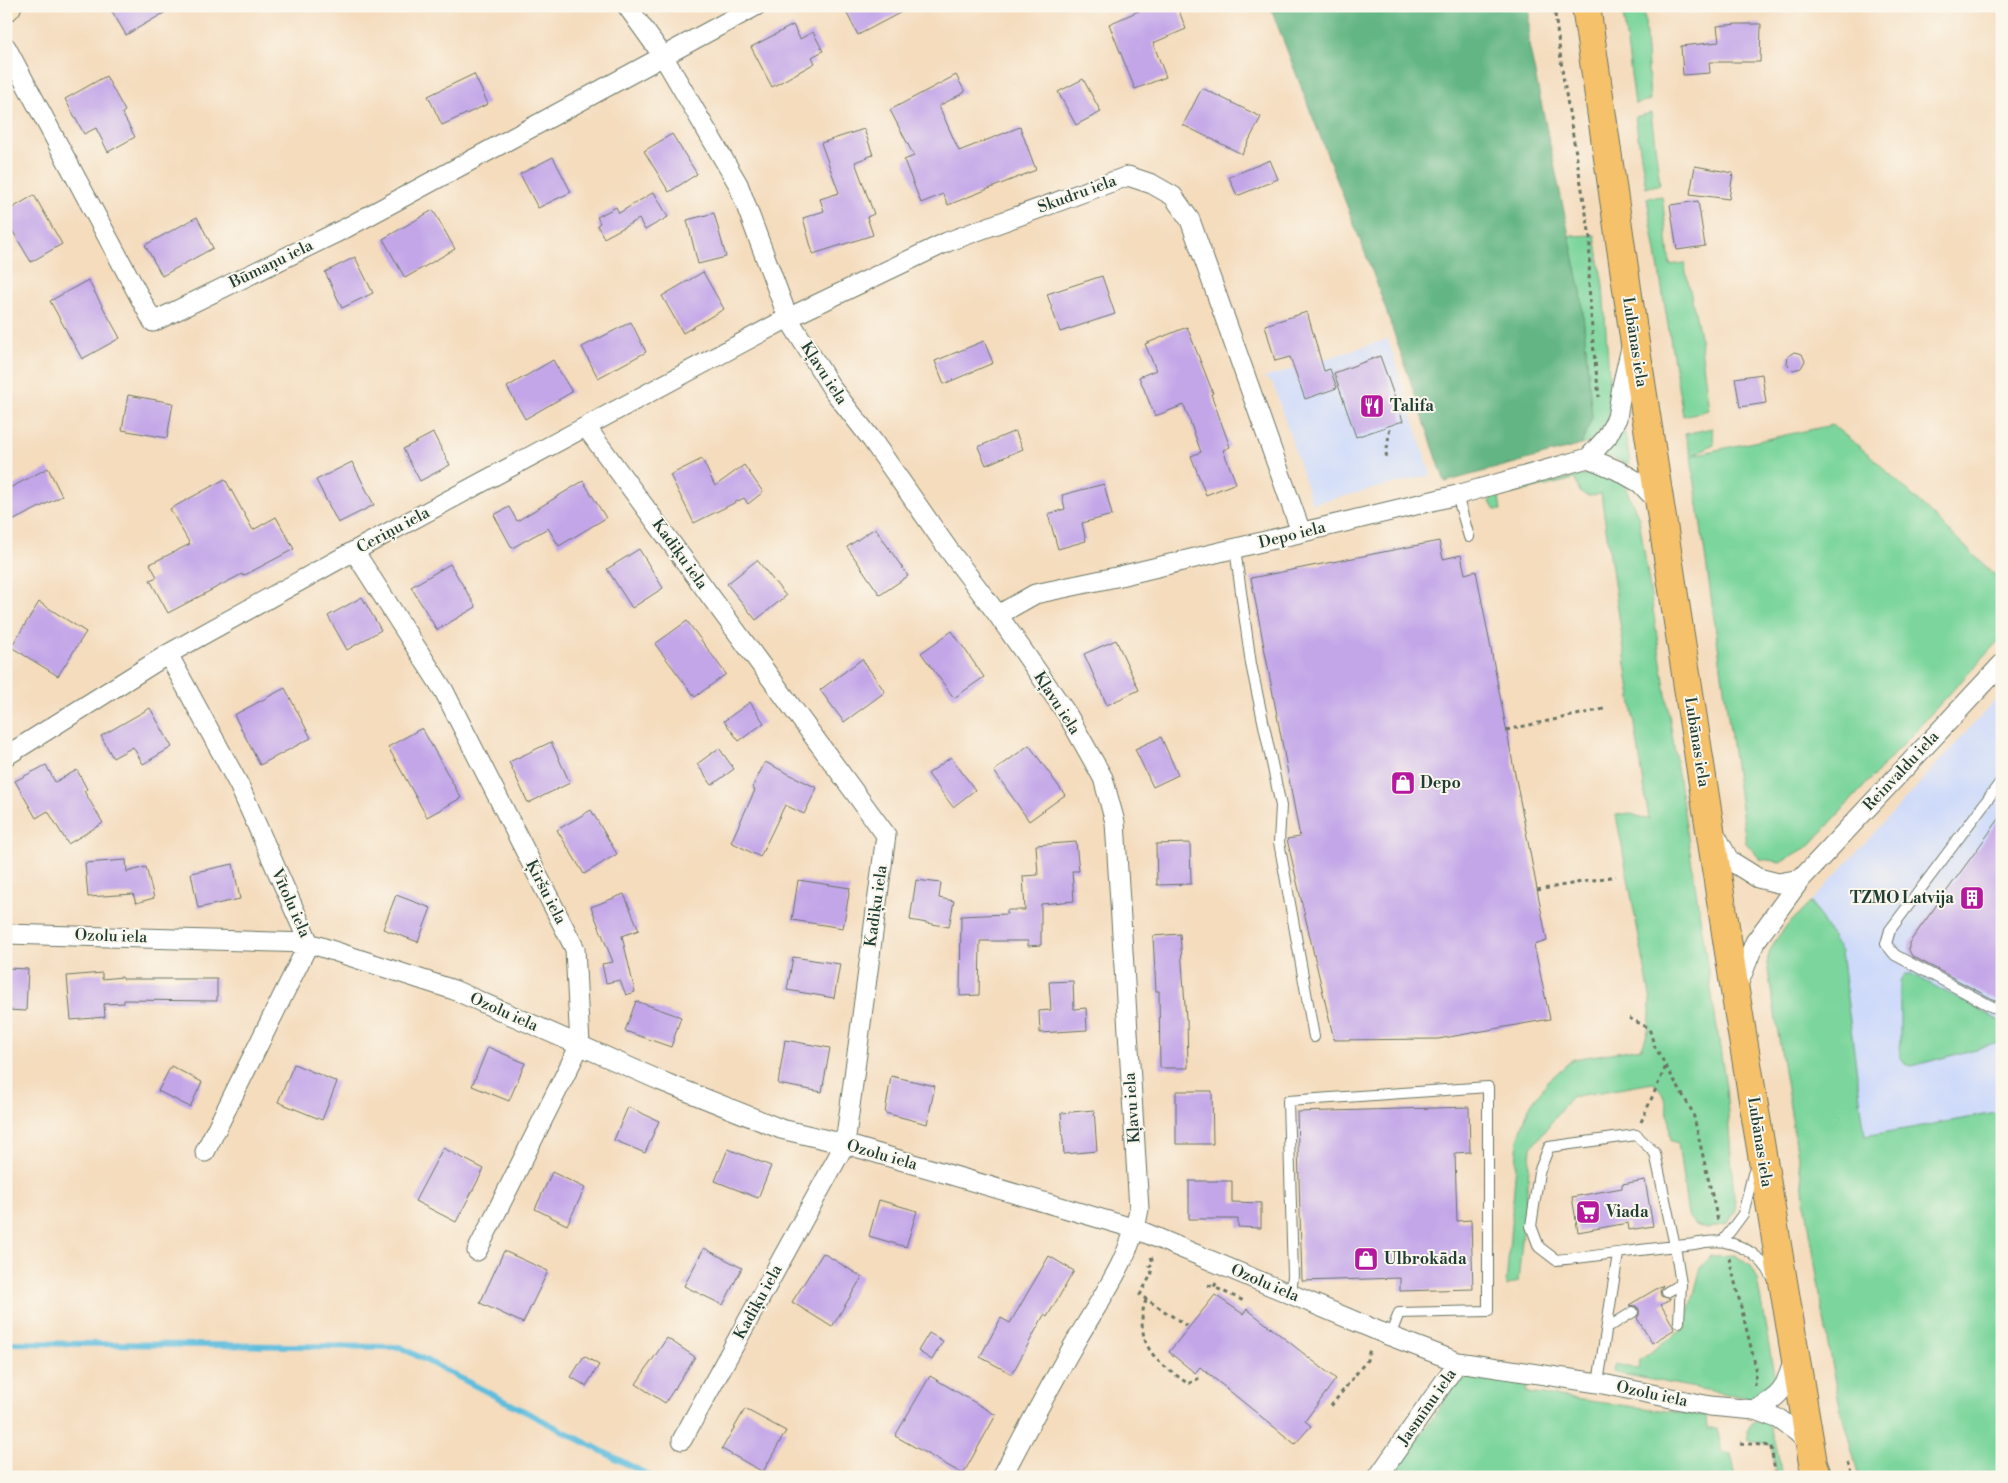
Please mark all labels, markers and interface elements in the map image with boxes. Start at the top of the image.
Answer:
street label: Skudru iela [1035,170,1120,217]
street label: Būmaņu iela [225,235,317,293]
street label: Lubānas iela [1618,295,1652,389]
street label: Kļavu iela [796,338,852,409]
restaurant icon: Talifa [1359,393,1385,419]
place label: Talifa [1390,396,1434,416]
street label: Ceriņu iela [353,502,434,558]
street label: Kadiķu iela [648,515,713,594]
street label: Depo iela [1256,517,1328,553]
street label: Kļavu iela [1029,668,1085,739]
street label: Lubānas iela [1680,695,1714,789]
street label: Reinvaldu iela [1859,726,1944,815]
shop icon: Depo [1390,770,1416,796]
place label: Depo [1420,773,1461,793]
street label: Ķiršu iela [521,857,571,928]
street label: Kadiķu iela [860,863,892,948]
street label: Vītolu iela [267,864,315,941]
building icon: TZMO Latvija [1959,885,1985,911]
place label: TZMO Latvija [1850,888,1954,908]
street label: Ozolu iela [74,925,148,947]
street label: Ozolu iela [467,988,542,1036]
street label: Kļavu iela [1119,1071,1144,1144]
street label: Lubānas iela [1743,1095,1777,1189]
street label: Ozolu iela [844,1135,920,1175]
supermarket icon: Viada [1575,1199,1601,1225]
place label: Viada [1605,1202,1649,1222]
shop icon: Ulbrokāda [1353,1246,1379,1272]
place label: Ulbrokāda [1384,1249,1467,1269]
street label: Kadiķu iela [729,1260,787,1343]
street label: Ozolu iela [1228,1260,1303,1307]
street label: Jasmīnu iela [1393,1364,1461,1450]
street label: Ozolu iela [1614,1377,1690,1412]

